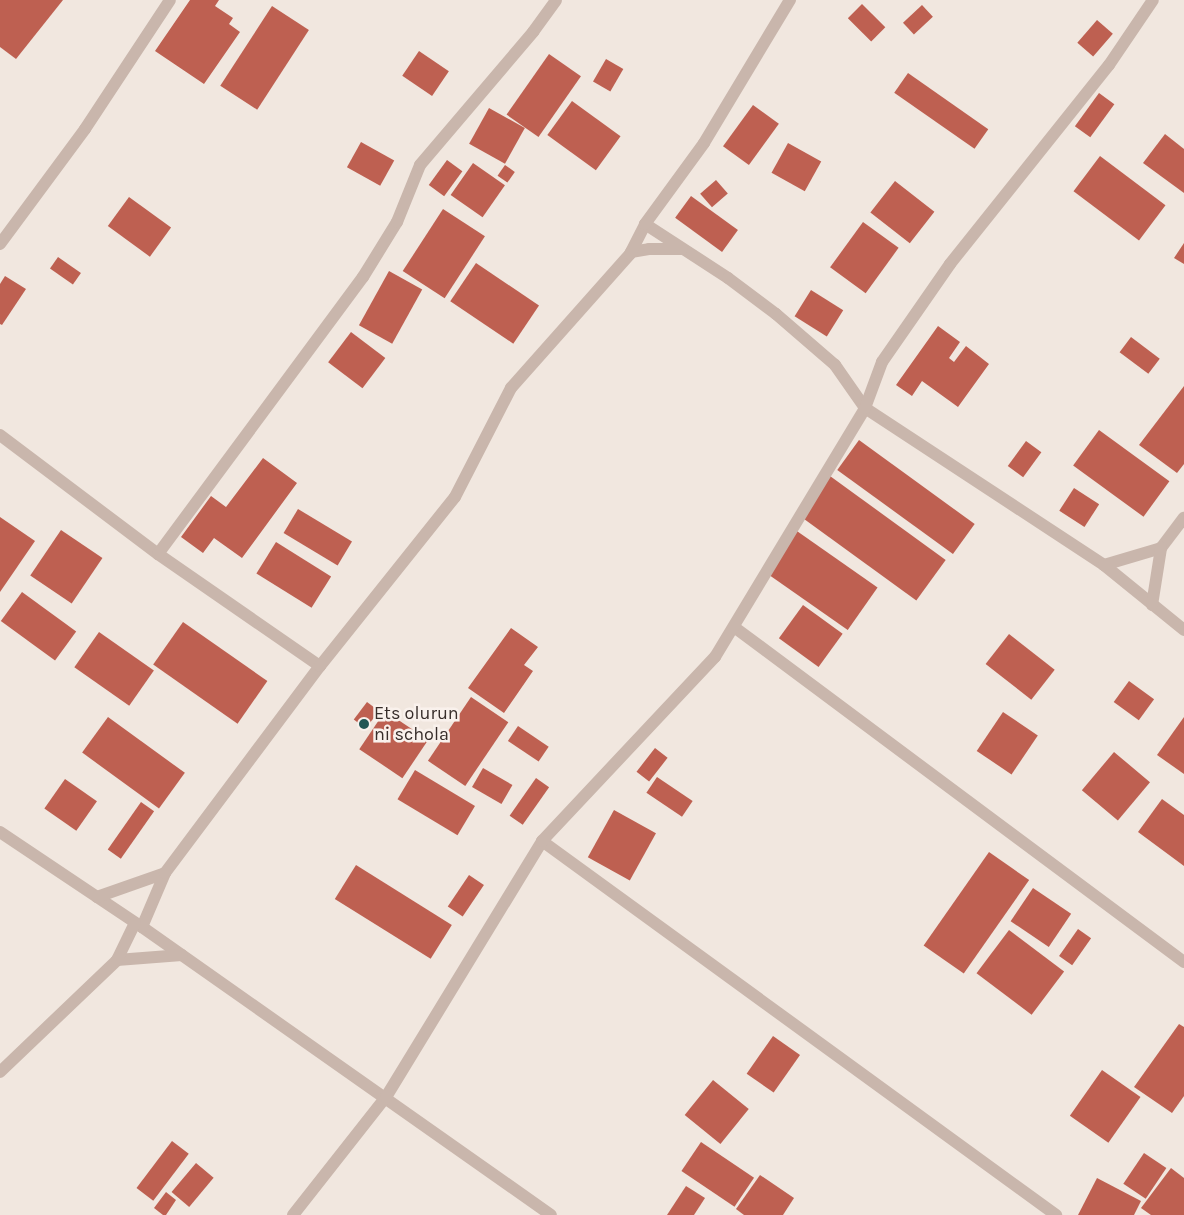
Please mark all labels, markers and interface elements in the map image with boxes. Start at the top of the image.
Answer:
place label: Ets olurun ni schola [374,703,459,746]
marker: Ets olurun ni schola [358,718,370,730]

